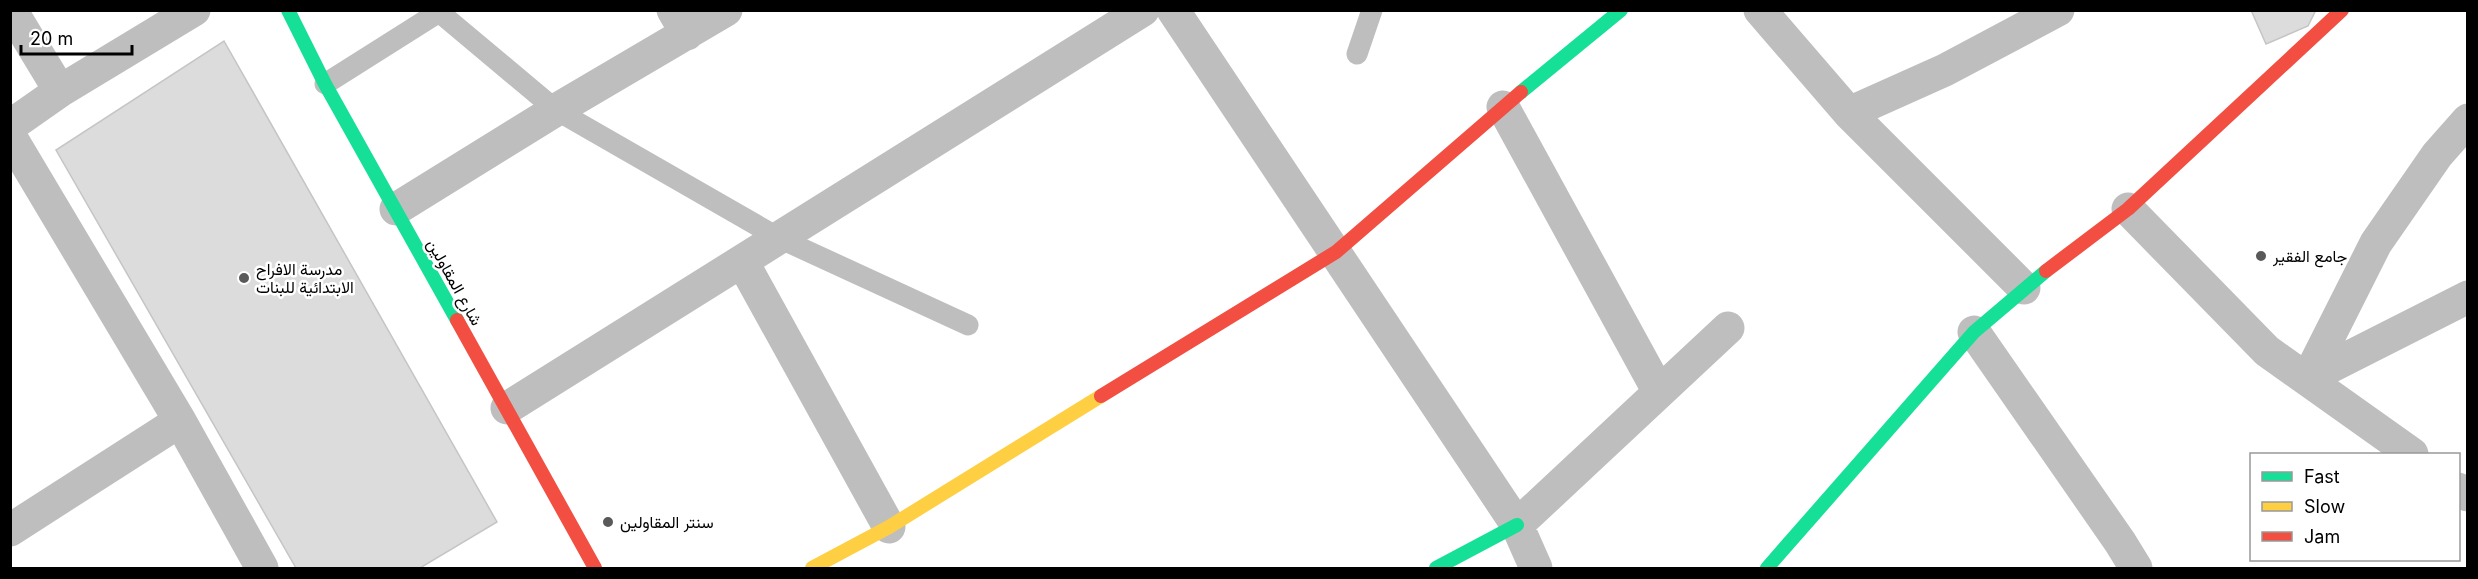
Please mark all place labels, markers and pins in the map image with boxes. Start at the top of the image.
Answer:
place label: جامع الفقير [2272,246,2348,268]
marker: جامع الفقير [2254,249,2268,263]
place label: مدرسة اﻻفراح اﻻبتدائية للبنات [256,259,354,297]
marker: مدرسة اﻻفراح اﻻبتدائية للبنات [237,271,251,285]
place label: سنتر المقاولين [620,512,714,533]
marker: سنتر المقاولين [601,515,615,529]

